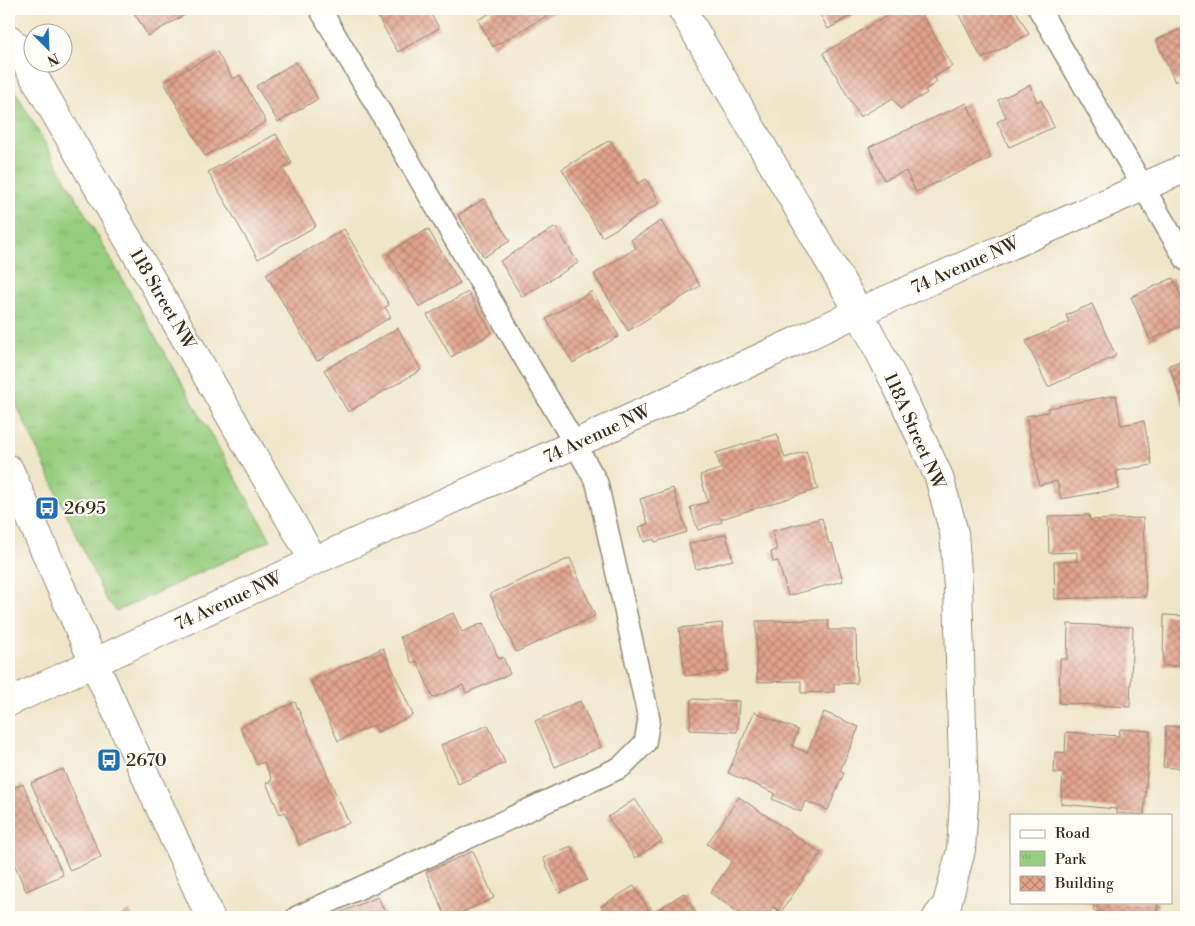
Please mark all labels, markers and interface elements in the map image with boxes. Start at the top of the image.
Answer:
north arrow [22,22,72,72]
text: N [44,48,62,69]
street label: 74 Avenue NW [908,231,1023,299]
street label: 118 Street NW [124,245,201,354]
street label: 118A Street NW [879,369,951,494]
street label: 74 Avenue NW [540,399,655,469]
bus stop icon: 2695 [34,495,60,521]
place label: 2695 [64,497,106,520]
street label: 74 Avenue NW [171,566,286,636]
bus stop icon: 2670 [96,747,122,773]
place label: 2670 [126,749,167,772]
legend [1010,814,1172,904]
text: Road [1055,824,1090,843]
text: Park [1055,850,1087,869]
text: Building [1054,874,1114,893]

